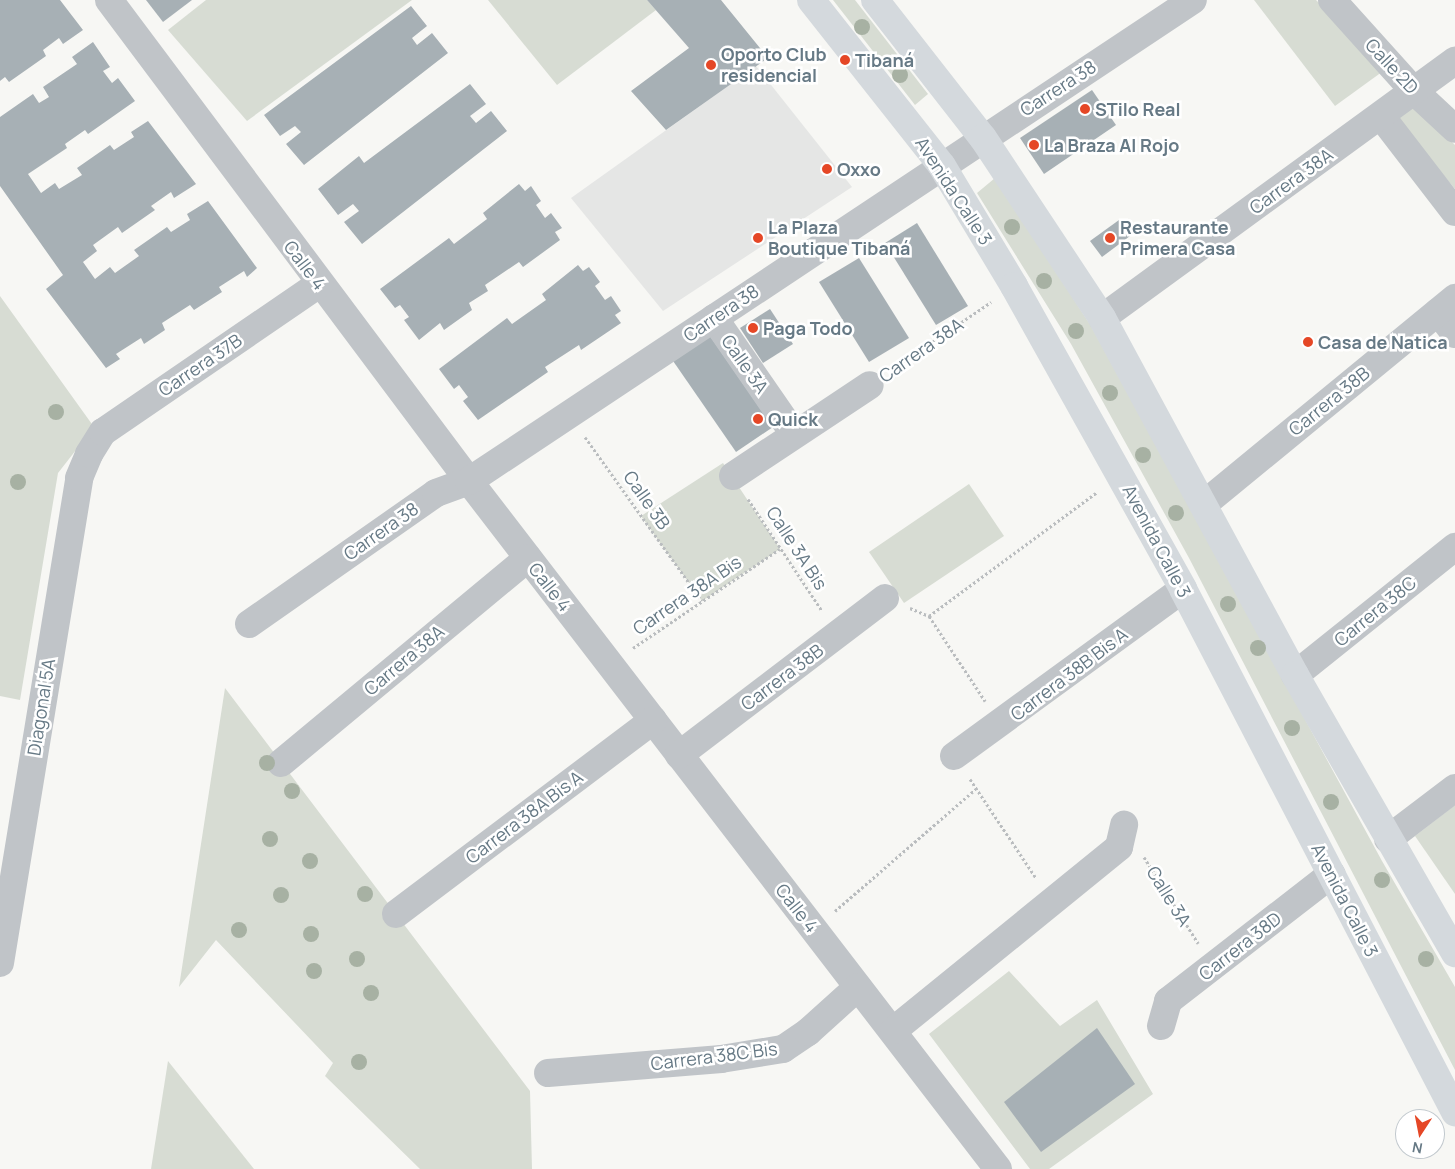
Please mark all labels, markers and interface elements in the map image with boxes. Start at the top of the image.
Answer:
street label: Calle 2D [1361,34,1423,98]
place label: Oporto Club residencial [721,44,827,86]
place label: Tibaná [855,49,914,71]
marker: Tibaná [839,54,851,66]
street label: Carrera 38 [1016,55,1100,121]
marker: Oporto Club residencial [705,59,717,71]
place label: STilo Real [1095,98,1181,120]
marker: STilo Real [1079,103,1091,115]
street label: Avenida Calle 3 [911,133,997,249]
place label: La Braza Al Rojo [1044,134,1179,156]
marker: La Braza Al Rojo [1028,139,1040,151]
street label: Carrera 38A [1245,144,1337,218]
place label: Oxxo [837,158,881,180]
marker: Oxxo [821,163,833,175]
place label: La Plaza Boutique Tibaná [768,217,910,260]
place label: Restaurante Primera Casa [1120,217,1235,260]
marker: La Plaza Boutique Tibaná [752,232,764,244]
marker: Restaurante Primera Casa [1104,232,1116,244]
street label: Calle 4 [280,236,330,294]
street label: Carrera 38 [679,280,763,346]
street label: Carrera 38A [875,313,967,387]
place label: Paga Todo [763,317,853,339]
marker: Paga Todo [747,322,759,334]
street label: Carrera 37B [154,329,246,401]
street label: Calle 3A [717,330,773,398]
place label: Casa de Natica [1318,331,1448,353]
marker: Casa de Natica [1302,336,1314,348]
street label: Carrera 38B [1284,362,1374,440]
place label: Quick [768,408,818,430]
marker: Quick [752,413,764,425]
street label: Calle 3B [619,467,675,533]
street label: Avenida Calle 3 [1118,481,1196,601]
street label: Carrera 38 [339,497,423,565]
street label: Calle 3A Bis [762,502,832,594]
street label: Carrera 38A Bis [629,551,745,639]
street label: Calle 4 [524,558,576,616]
street label: Carrera 38C [1330,571,1420,651]
street label: Carrera 38A [360,620,448,700]
street label: Carrera 38B Bis A [1006,623,1132,725]
street label: Carrera 38B [737,639,827,715]
street label: Diagonal 5A [23,657,59,757]
street label: Carrera 38A Bis A [461,766,587,868]
street label: Avenida Calle 3 [1307,840,1383,960]
street label: Calle 3A [1142,862,1196,930]
street label: Calle 4 [771,879,823,937]
street label: Carrera 38D [1195,907,1285,985]
street label: Carrera 38C Bis [649,1038,779,1074]
north arrow [1395,1109,1445,1159]
text: N [1410,1138,1424,1159]

